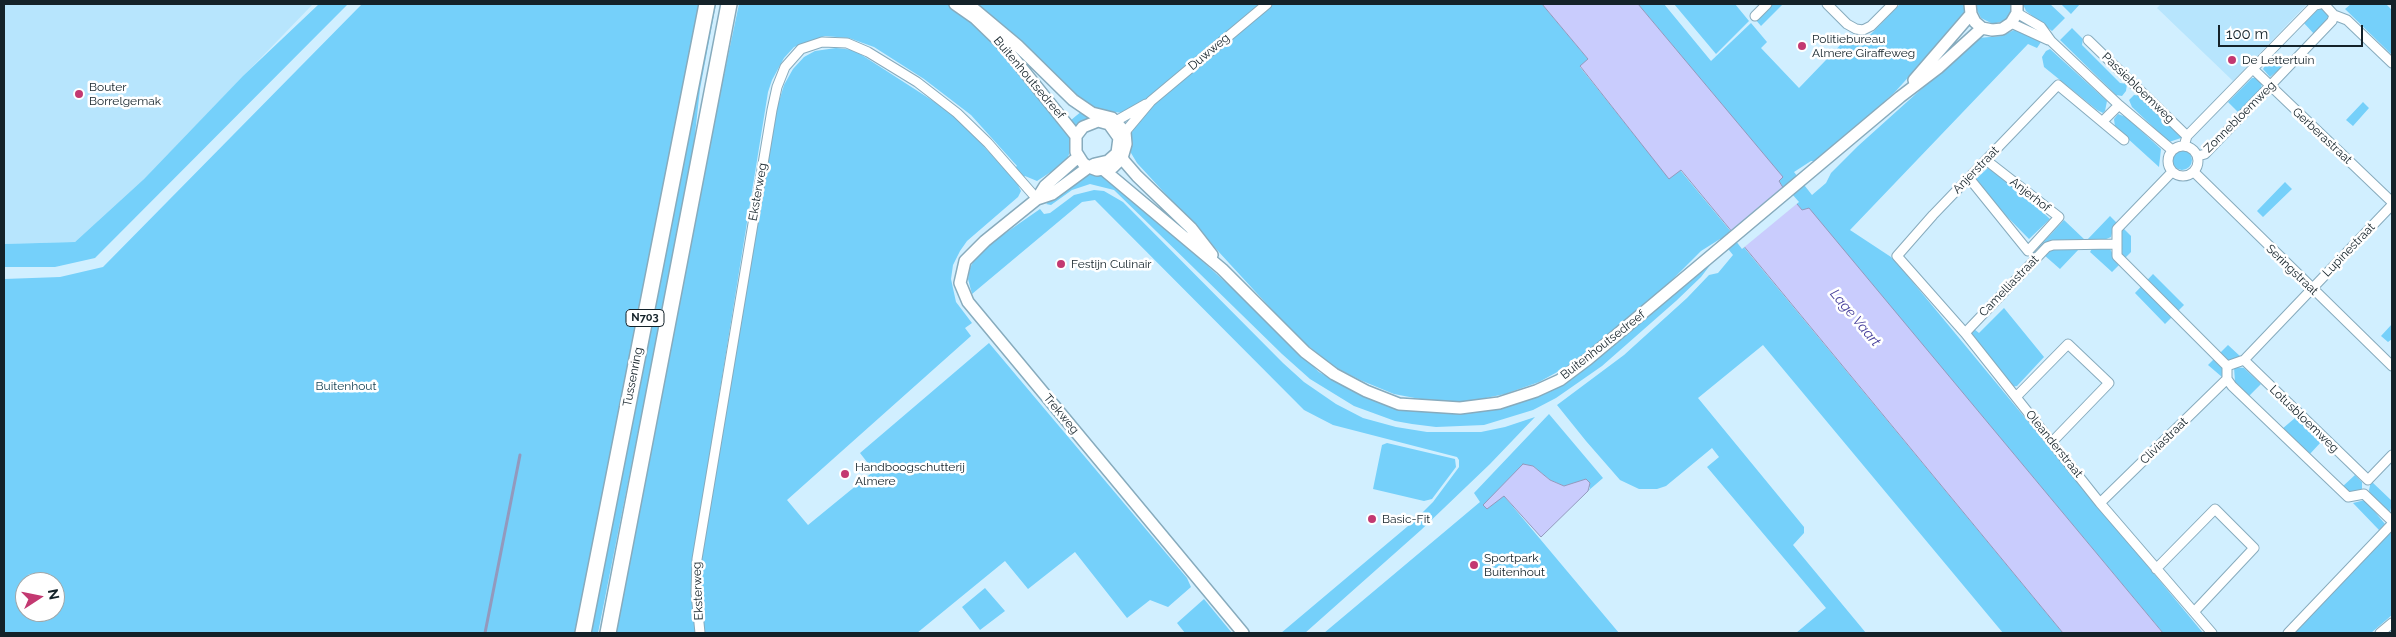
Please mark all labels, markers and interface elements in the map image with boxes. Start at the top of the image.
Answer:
scale bar [2221,15,2366,47]
text: 100 m [2226,25,2268,43]
street label: Duwweg [1185,31,1233,73]
place label: Politiebureau Almere Giraffeweg [1812,32,1915,60]
street label: Buitenhoutsedreef [990,34,1068,122]
marker: Politiebureau Almere Giraffeweg [1796,40,1808,52]
street label: Passiebloemweg [2099,50,2177,126]
place label: De Lettertuin [2242,53,2314,67]
marker: De Lettertuin [2226,54,2238,66]
street label: Zonnebloemweg [2201,78,2279,156]
place label: Bouter Borrelgemak [89,80,161,108]
marker: Bouter Borrelgemak [73,88,85,100]
street label: Gerberastraat [2289,105,2355,167]
street label: Anjerstraat [1950,143,2002,197]
street label: Eksterweg [746,162,770,222]
street label: Anjerhof [2007,175,2053,215]
street label: Lupinestraat [2320,220,2378,280]
street label: Seringstraat [2263,242,2321,298]
street label: Camelliastraat [1976,252,2042,320]
place label: Festijn Culinair [1071,257,1152,271]
marker: Festijn Culinair [1055,258,1067,270]
water label: Lage Vaart [1826,286,1884,350]
street label: Buitenhoutsedreef [1558,308,1648,382]
road number: N703 [626,310,664,326]
street label: Tussenring [620,346,646,408]
park label: Buitenhout [316,379,376,393]
street label: Lotusbloemweg [2266,382,2342,456]
street label: Trekweg [1040,391,1082,437]
street label: Oleanderstraat [2022,407,2086,481]
street label: Cliviastraat [2137,415,2191,467]
place label: Handboogschutterij Almere [855,460,965,488]
marker: Handboogschutterij Almere [839,468,851,480]
place label: Basic-Fit [1382,512,1430,526]
marker: Basic-Fit [1366,513,1378,525]
place label: Sportpark Buitenhout [1484,551,1545,579]
marker: Sportpark Buitenhout [1468,559,1480,571]
street label: Eksterweg [690,561,706,621]
north arrow [15,572,65,622]
text: N [45,588,63,601]

